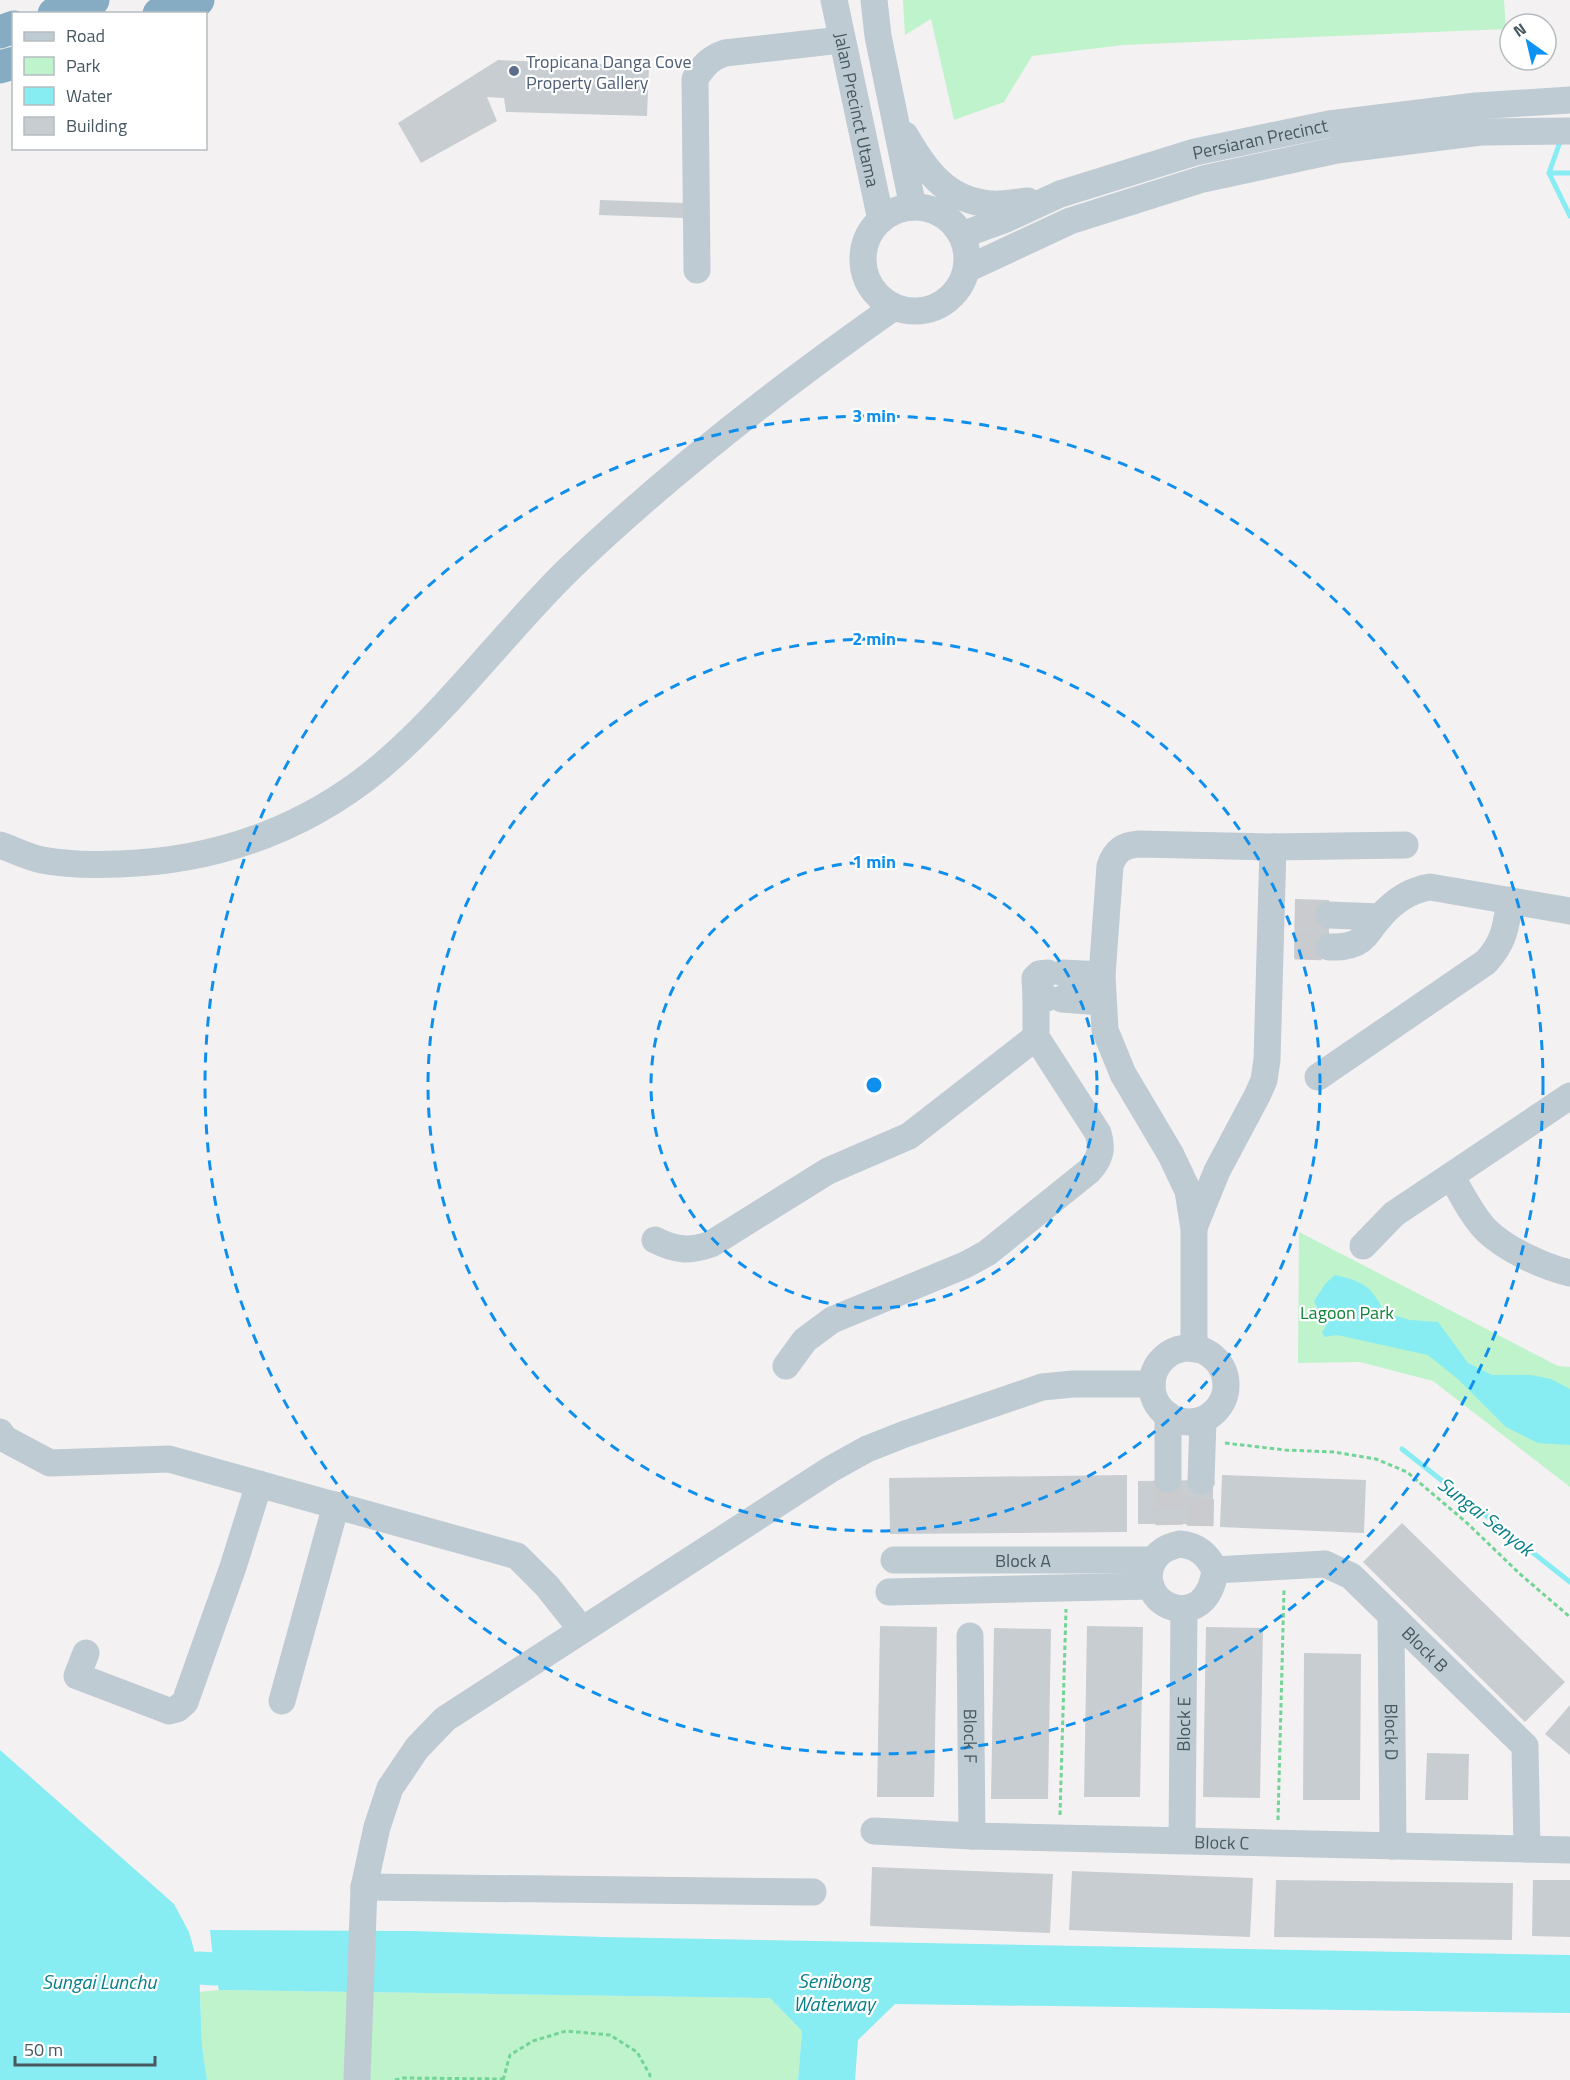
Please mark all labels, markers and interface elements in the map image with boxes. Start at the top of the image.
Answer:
legend [12,12,207,150]
north arrow [1498,12,1558,72]
text: N [1508,17,1531,43]
text: Road [66,22,105,49]
street label: Jalan Precinct Utama [828,30,887,189]
place label: Tropicana Danga Cove Property Gallery [526,48,691,96]
text: Park [66,52,101,79]
marker: Tropicana Danga Cove Property Gallery [507,64,521,78]
text: Water [66,82,112,109]
street label: Persiaran Precinct [1190,111,1331,166]
text: Building [66,112,127,139]
text: 3 min [852,402,896,429]
text: 2 min [852,625,896,652]
text: 1 min [852,848,896,875]
centre of rings [864,1075,884,1095]
park label: Lagoon Park [1300,1299,1394,1326]
water label: Sungai Senyok [1431,1469,1542,1565]
street label: Block A [995,1547,1051,1574]
street label: Block B [1396,1619,1455,1678]
street label: Block E [1169,1696,1197,1752]
street label: Block D [1378,1703,1406,1761]
street label: Block F [957,1709,985,1763]
street label: Block C [1194,1828,1250,1856]
water label: Senibong Waterway [793,1965,877,2019]
water label: Sungai Lunchu [42,1966,157,1997]
scale bar [15,2029,154,2067]
text: 50 m [24,2036,63,2063]

